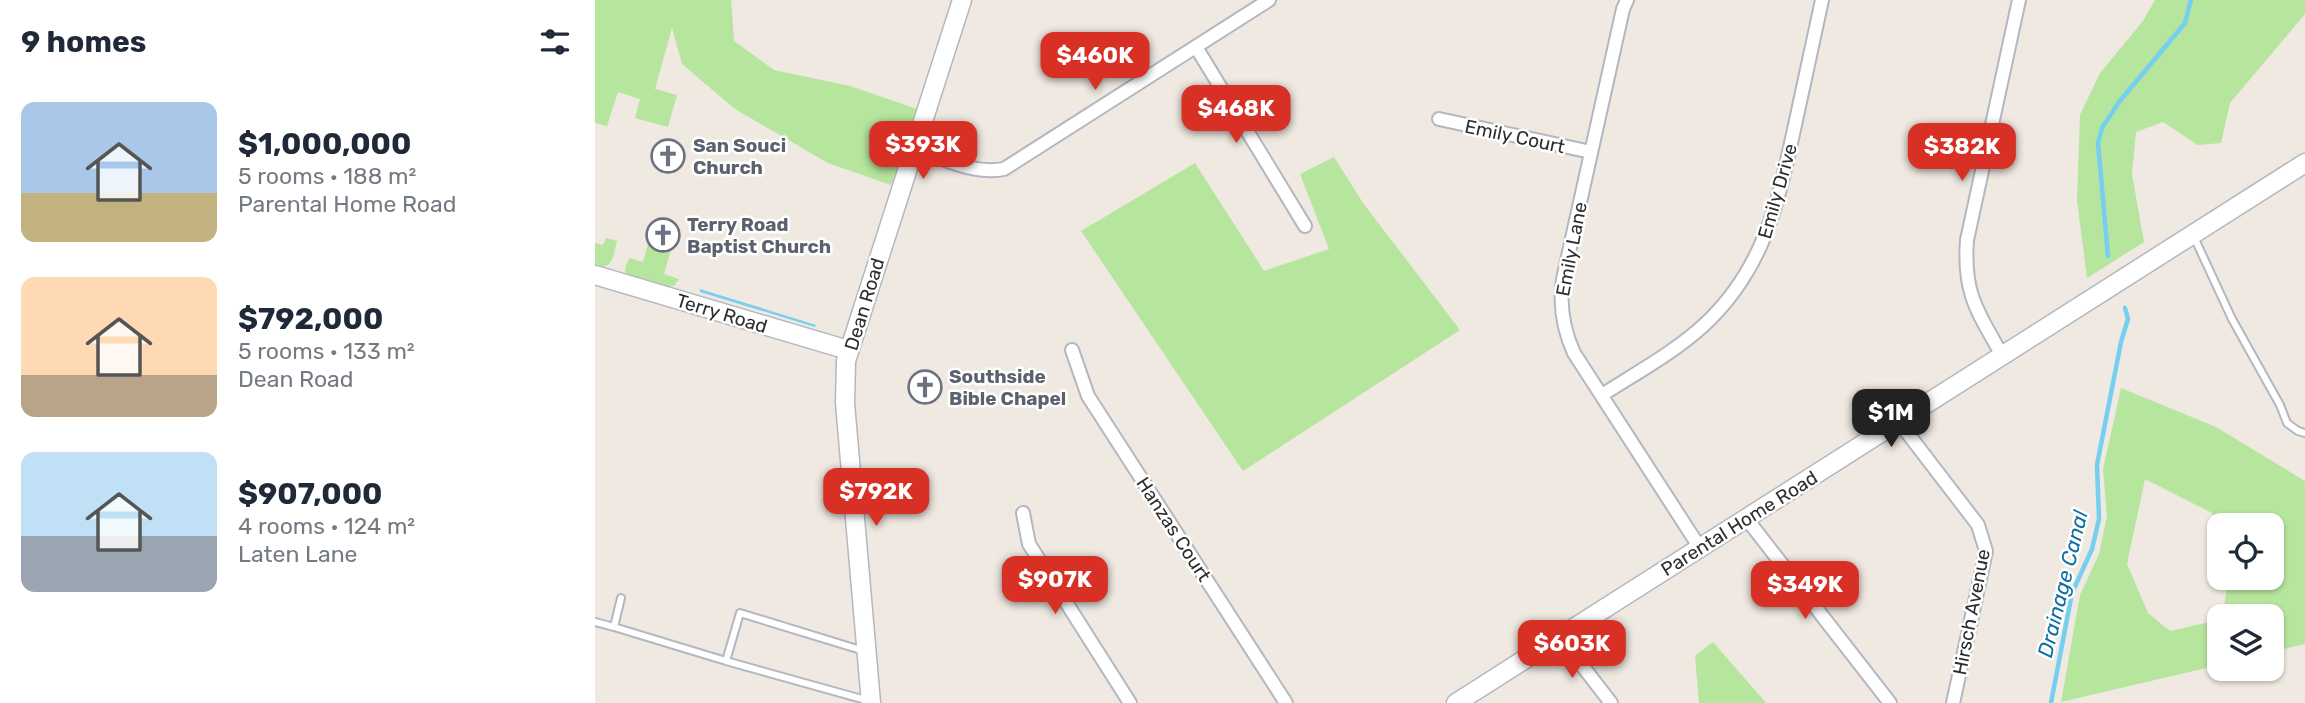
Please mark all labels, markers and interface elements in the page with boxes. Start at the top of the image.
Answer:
icon: filters [536,23,574,61]
text: 9 homes [21,24,146,60]
pin: $460K [1046,32,1144,92]
text: $460K [1057,41,1133,69]
pin: $468K [1187,86,1285,145]
text: $468K [1198,94,1274,122]
street label: Emily Court [1463,115,1568,158]
pin: $393K [874,122,972,181]
pin: $382K [1913,124,2011,183]
text: $1,000,000 [238,126,411,162]
icon: home [77,130,161,214]
text: $393K [885,130,961,158]
text: $382K [1924,132,2000,160]
place label: San Souci Church [693,134,786,179]
church icon: San Souci Church [649,137,687,175]
street label: Emily Drive [1753,141,1802,241]
text: 5 rooms · 188 m² [238,162,416,190]
text: Parental Home Road [238,190,456,218]
street label: Emily Lane [1551,200,1592,298]
place label: Terry Road Baptist Church [687,213,831,258]
church icon: Terry Road Baptist Church [644,216,682,254]
street label: Dean Road [840,255,889,353]
street label: Terry Road [674,289,770,338]
text: $792,000 [238,301,383,337]
icon: home [77,305,161,389]
text: 5 rooms · 133 m² [238,337,415,365]
text: Dean Road [238,365,354,393]
place label: Southside Bible Chapel [949,365,1066,410]
church icon: Southside Bible Chapel [906,368,944,406]
pin: $1M [1857,390,1925,449]
text: $1M [1868,398,1914,426]
street label: Parental Home Road [1657,466,1822,581]
pin: $792K [827,468,925,528]
street label: Hanzas Court [1131,473,1216,586]
text: $907,000 [238,476,382,512]
text: $792K [839,477,913,505]
icon: home [77,480,161,564]
water label: Drainage Canal [2032,507,2093,660]
text: 4 rooms · 124 m² [238,512,415,540]
map controls [2207,513,2284,681]
button: locate [2207,513,2284,590]
text: Laten Lane [238,540,357,568]
street label: Hirsch Avenue [1948,547,1995,677]
pin: $907K [1006,556,1104,616]
pin: $349K [1756,562,1854,621]
text: $907K [1018,565,1092,593]
text: $349K [1767,570,1843,598]
button: layers [2207,604,2284,681]
pin: $603K [1523,620,1621,680]
text: $603K [1534,629,1610,657]

